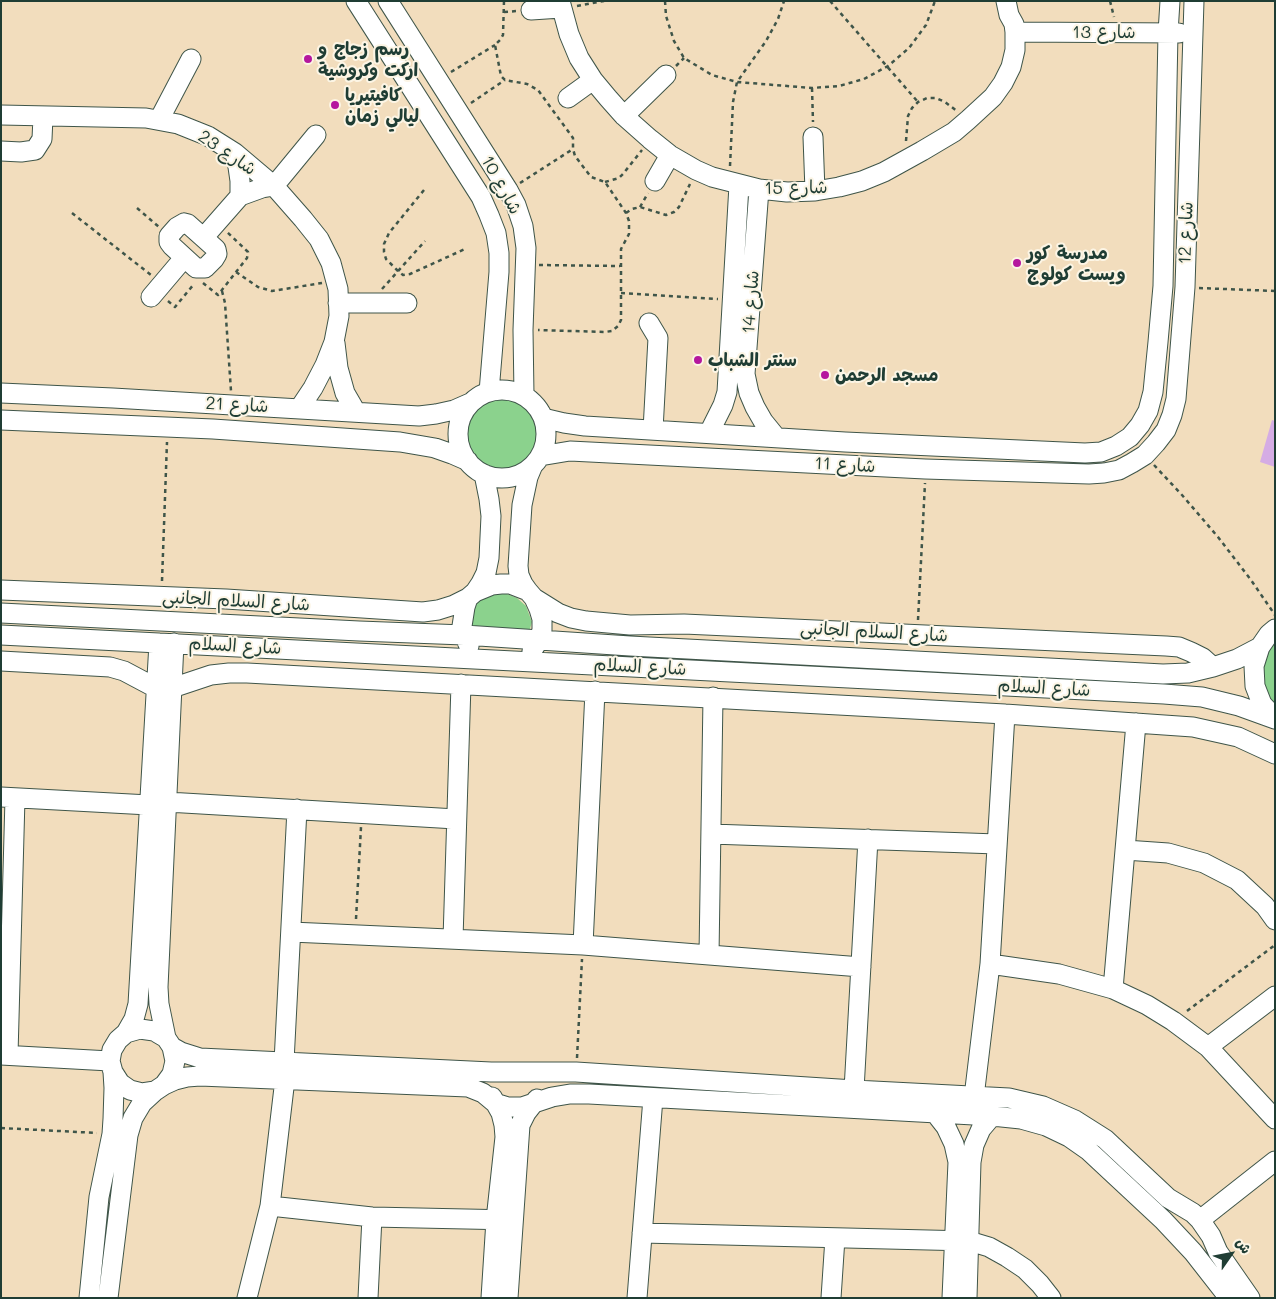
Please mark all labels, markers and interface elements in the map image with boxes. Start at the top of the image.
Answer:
street label: شارع 13 [1072,21,1136,43]
place label: رسم زجاج و اركت وكروشية [318,38,418,80]
marker: رسم زجاج و اركت وكروشية [302,53,314,65]
place label: كافيتيريا ليالي زمان [345,84,419,126]
marker: كافيتيريا ليالي زمان [329,99,341,111]
street label: شارع 23 [194,126,260,180]
street label: شارع 10 [476,152,526,218]
street label: شارع 15 [764,177,828,199]
street label: شارع 12 [1174,201,1198,265]
place label: مدرسة كور ويست كولوج [1027,242,1126,284]
marker: مدرسة كور ويست كولوج [1011,257,1023,269]
street label: شارع 14 [738,270,764,334]
place label: سنتر الشباب [708,349,797,371]
marker: سنتر الشباب [692,354,704,366]
place label: مسجد الرحمن [835,364,939,386]
marker: مسجد الرحمن [819,369,831,381]
street label: شارع 21 [205,393,269,417]
street label: شارع 11 [814,453,876,477]
street label: شارع السلام الجانبى [162,586,310,616]
street label: شارع السلام الجانبى [800,617,948,647]
street label: شارع السلام [188,633,282,659]
street label: شارع السلام [593,654,687,680]
street label: شارع السلام [997,675,1091,701]
north arrow [1206,1229,1256,1279]
text: ش [1232,1234,1256,1257]

